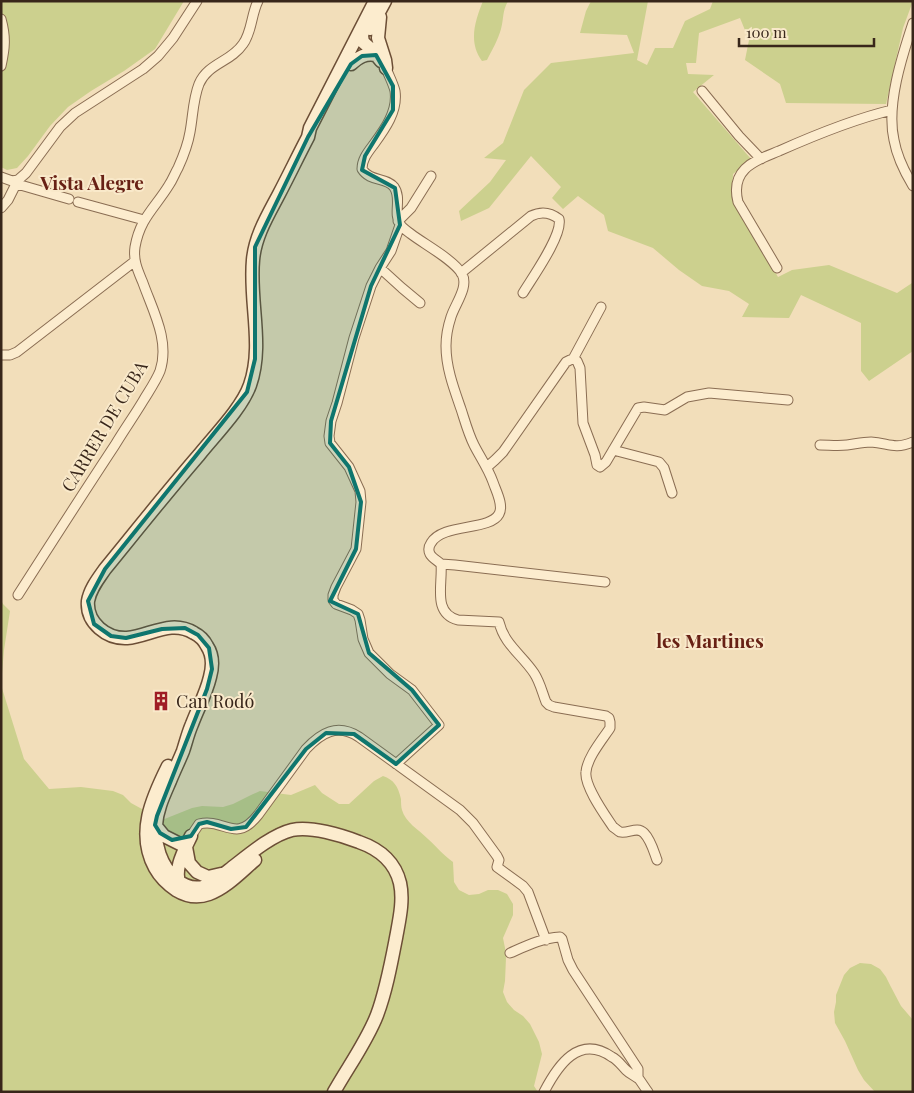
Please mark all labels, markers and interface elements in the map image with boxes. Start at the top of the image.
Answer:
scale bar [739,15,874,47]
text: 100 m [746,22,787,42]
district label: Vista Alegre [39,169,144,195]
street label: CARRER DE CUBA [55,355,153,496]
district label: les Martines [656,627,764,653]
place label: Can Rodó [176,689,255,713]
building icon: Can Rodó [150,690,172,712]

